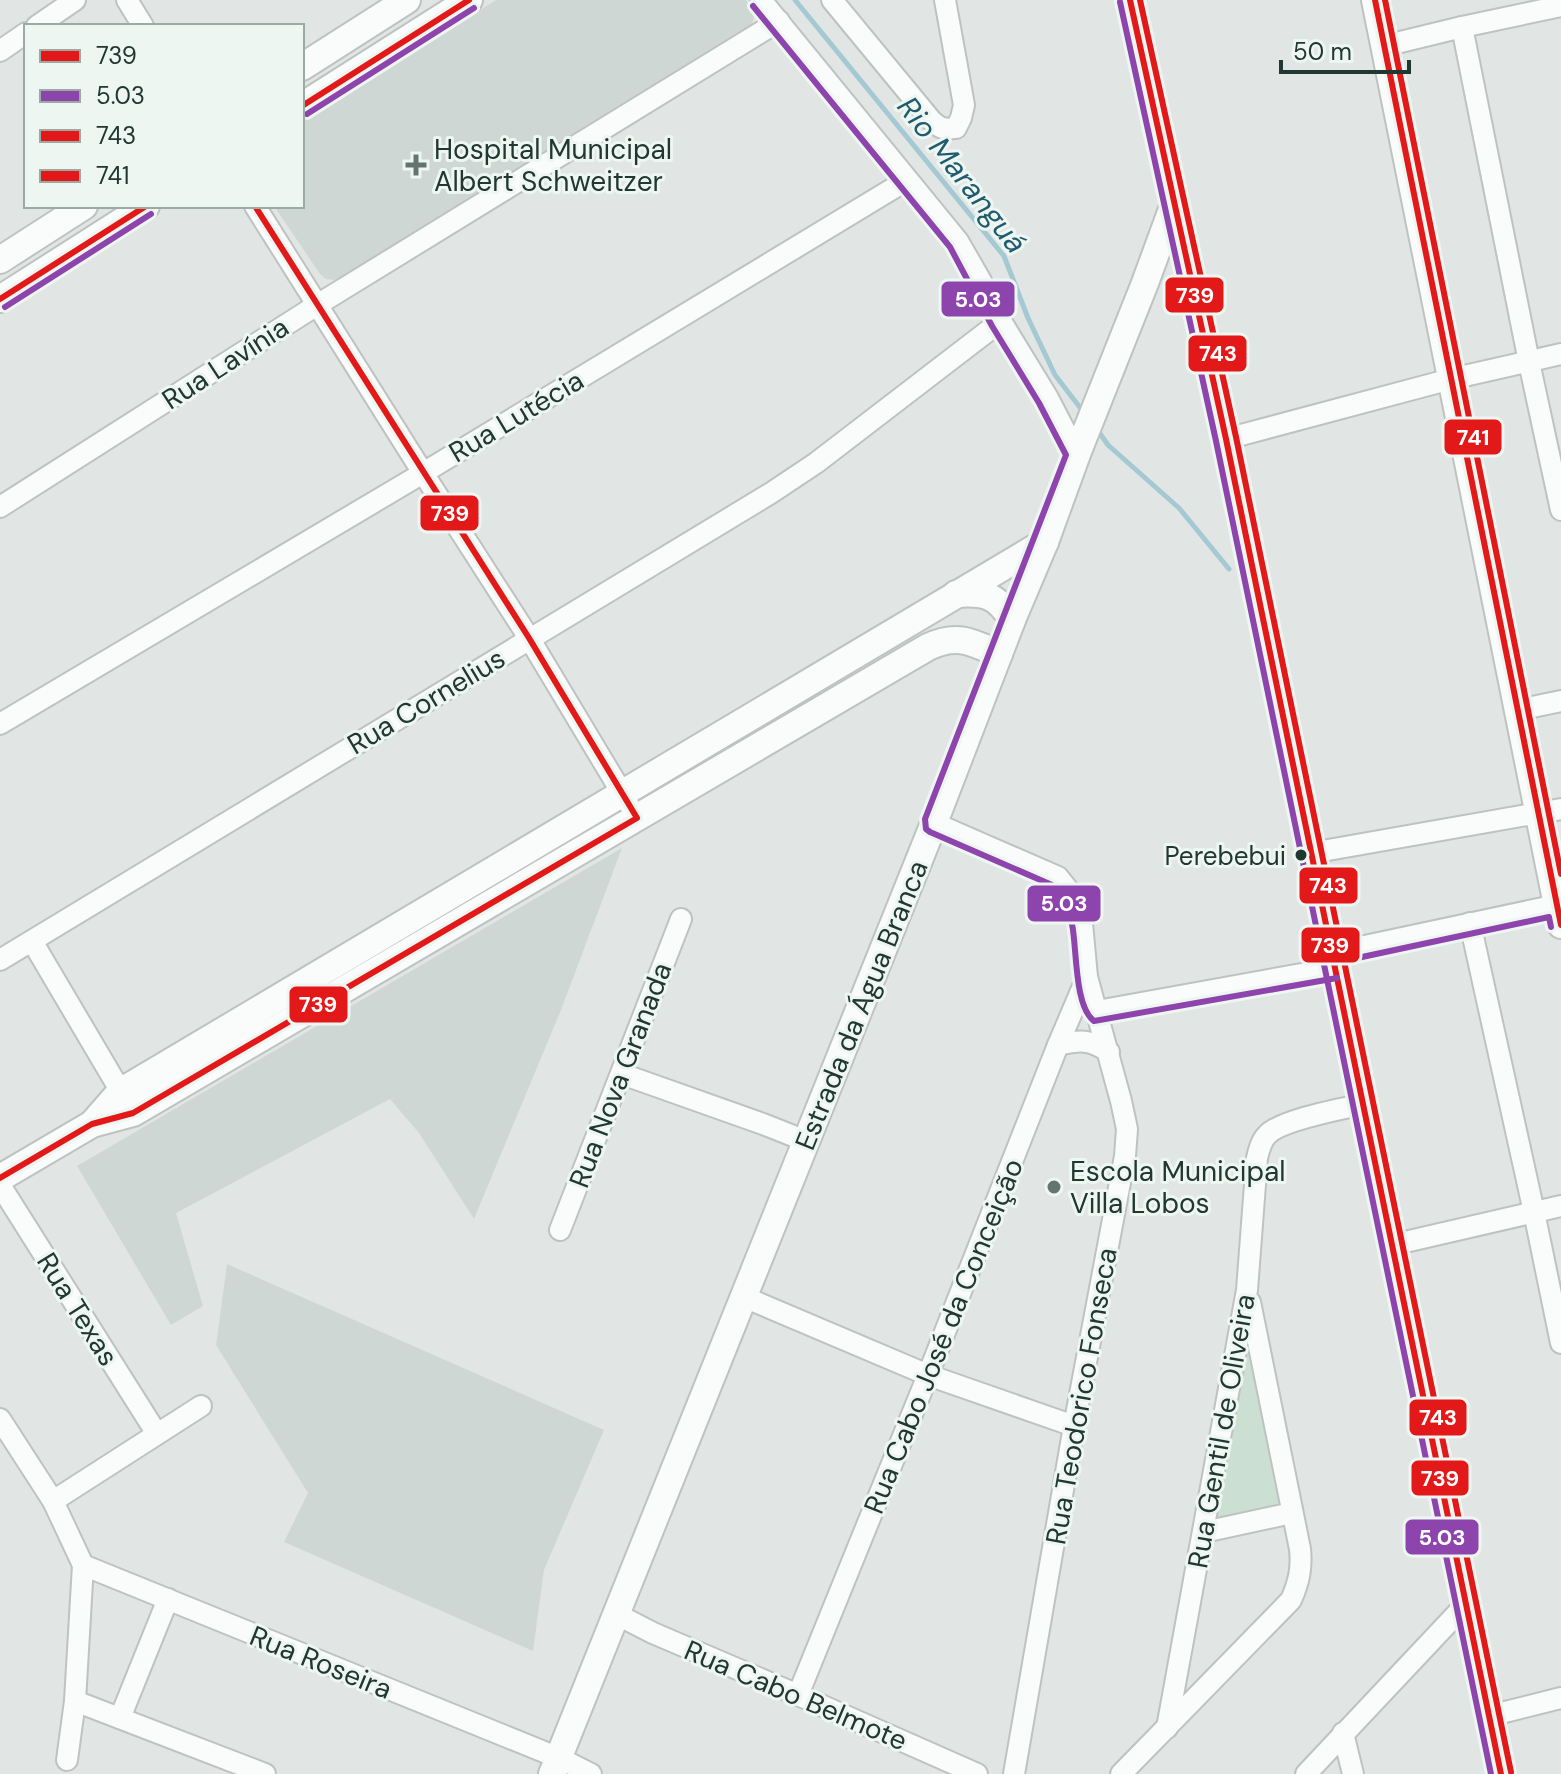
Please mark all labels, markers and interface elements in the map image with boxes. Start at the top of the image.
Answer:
legend [24,24,304,208]
scale bar [1281,24,1409,74]
text: 50 m [1293,36,1352,67]
text: 739 [96,40,137,71]
text: 5.03 [96,80,145,111]
water label: Rio Maranguá [889,88,1036,261]
text: 743 [96,120,136,151]
place label: Hospital Municipal Albert Schweitzer [434,131,672,200]
marker: Hospital Municipal Albert Schweitzer [405,154,427,176]
text: 741 [96,160,129,191]
line badge: 739 [1164,276,1225,314]
line badge: 5.03 [940,280,1016,318]
text: 739 [1176,281,1214,310]
text: 5.03 [954,285,1002,314]
street label: Rua Lavínia [155,309,296,418]
line badge: 743 [1187,334,1248,373]
text: 743 [1199,339,1237,368]
street label: Rua Lutécia [442,362,590,471]
line badge: 741 [1443,418,1503,456]
text: 741 [1457,423,1489,452]
line badge: 739 [419,494,480,532]
text: 739 [431,499,469,528]
street label: Rua Cornelius [341,640,512,763]
place label: Perebebui [1165,839,1286,873]
marker: Perebebui [1293,847,1309,863]
street label: Estrada da Água Branca [786,855,937,1155]
line badge: 743 [1298,866,1359,905]
text: 743 [1309,871,1347,900]
line badge: 5.03 [1026,884,1102,923]
text: 5.03 [1040,889,1088,918]
line badge: 739 [1300,926,1361,964]
text: 739 [1311,931,1349,960]
street label: Rua Nova Granada [561,957,680,1193]
line badge: 739 [288,985,349,1024]
text: 739 [299,990,337,1019]
street label: Rua Cabo José da Conceição [855,1153,1032,1519]
place label: Escola Municipal Villa Lobos [1070,1153,1286,1222]
marker: Escola Municipal Villa Lobos [1045,1178,1063,1196]
street label: Rua Teodorico Fonseca [1037,1245,1126,1547]
street label: Rua Texas [28,1246,127,1373]
street label: Rua Gentil de Oliveira [1179,1291,1264,1571]
line badge: 743 [1408,1398,1468,1437]
text: 743 [1419,1403,1457,1432]
line badge: 739 [1410,1459,1470,1497]
text: 739 [1421,1464,1459,1493]
line badge: 5.03 [1404,1518,1480,1556]
text: 5.03 [1418,1523,1466,1552]
street label: Rua Roseira [244,1617,397,1708]
street label: Rua Cabo Belmote [679,1632,913,1759]

